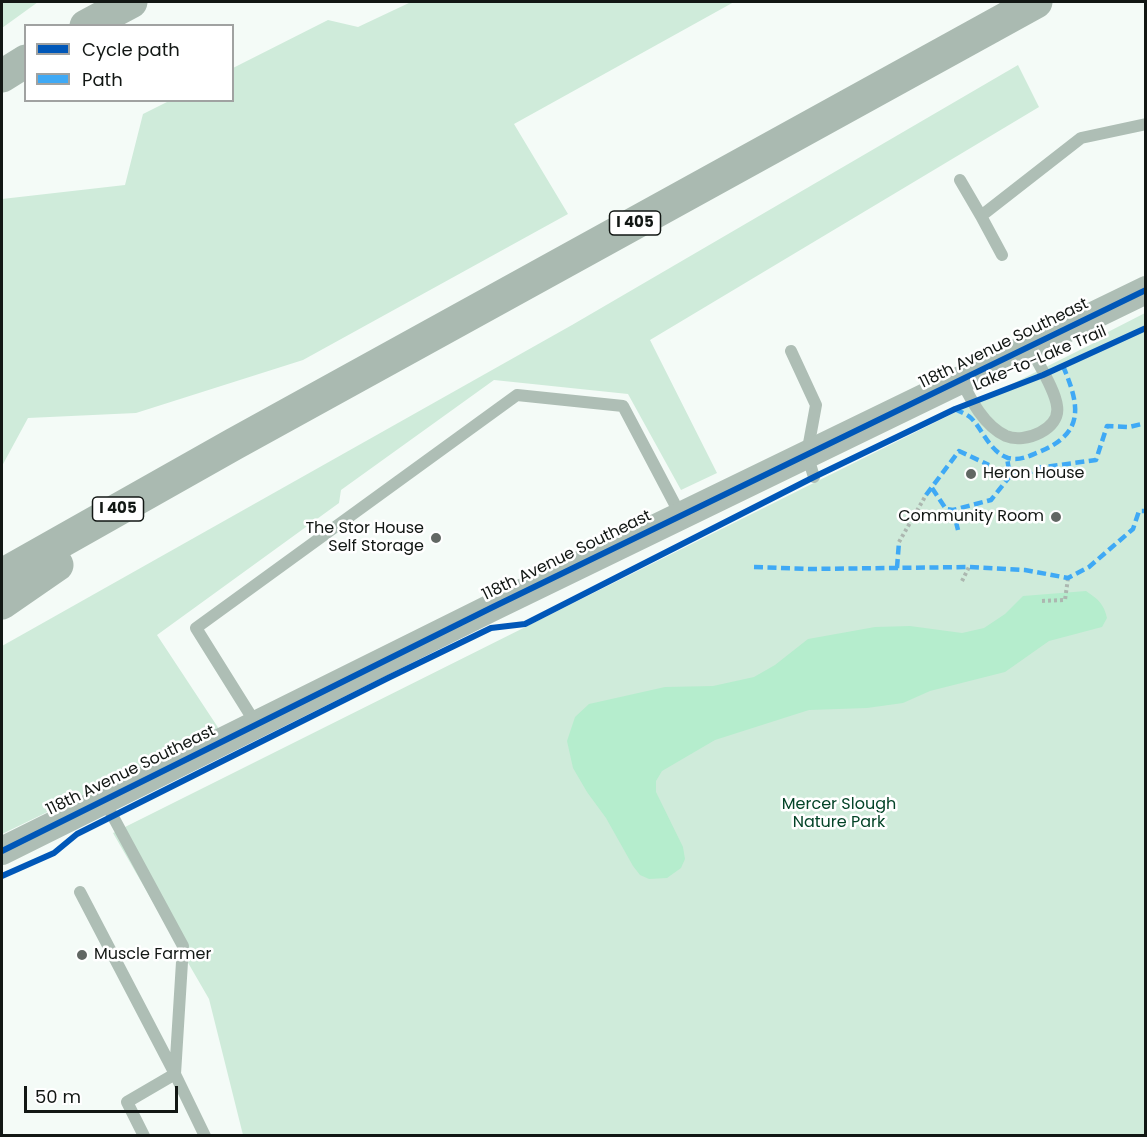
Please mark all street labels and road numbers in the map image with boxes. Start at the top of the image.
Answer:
road number: I 405 [610,211,660,235]
street label: 118th Avenue Southeast [916,295,1092,393]
street label: Lake-to-Lake Trail [970,322,1110,396]
road number: I 405 [92,497,144,521]
street label: 118th Avenue Southeast [479,507,655,605]
street label: 118th Avenue Southeast [43,722,219,820]

